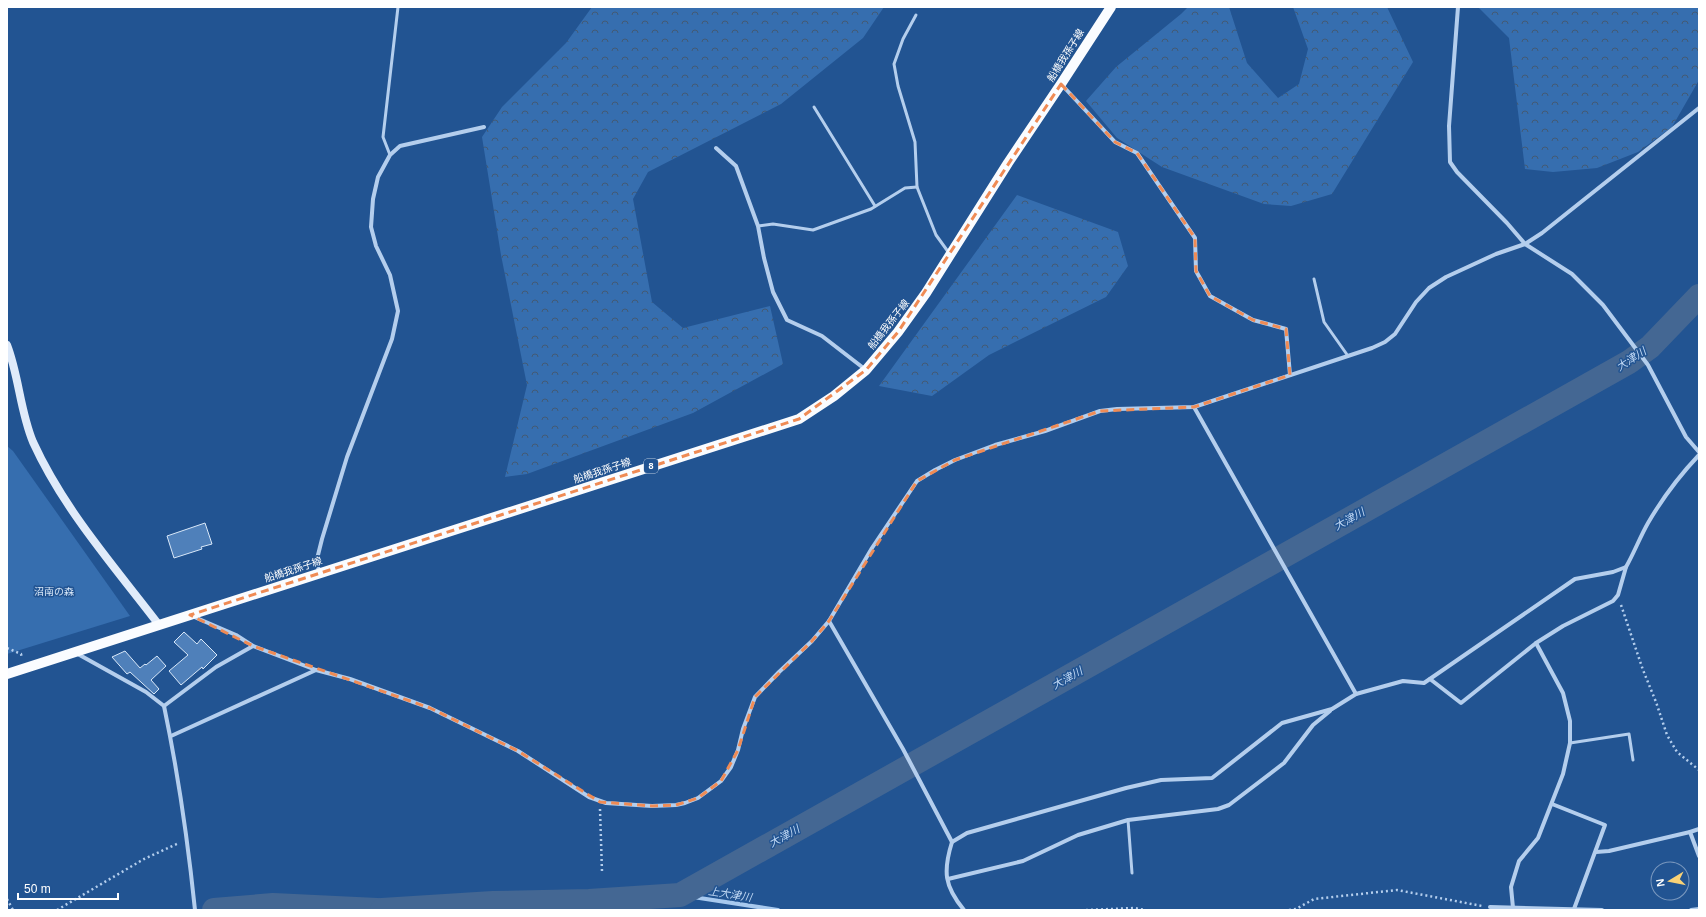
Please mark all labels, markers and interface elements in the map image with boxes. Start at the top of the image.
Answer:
street label: 船橋我孫子線 [1045,27,1086,84]
street label: 船橋我孫子線 [866,297,911,351]
water label: 大津川 [1614,344,1649,373]
street label: 船橋我孫子線 [572,456,632,485]
road number: 8 [644,459,658,473]
water label: 大津川 [1332,505,1367,532]
street label: 船橋我孫子線 [263,555,323,584]
park label: 沼南の森 [34,586,74,597]
water label: 大津川 [1050,664,1085,691]
water label: 大津川 [767,822,802,849]
north arrow [1650,861,1690,901]
scale bar [18,875,118,901]
text: N [1654,878,1667,888]
text: 50 m [24,882,51,896]
water label: 上大津川 [707,885,754,904]

